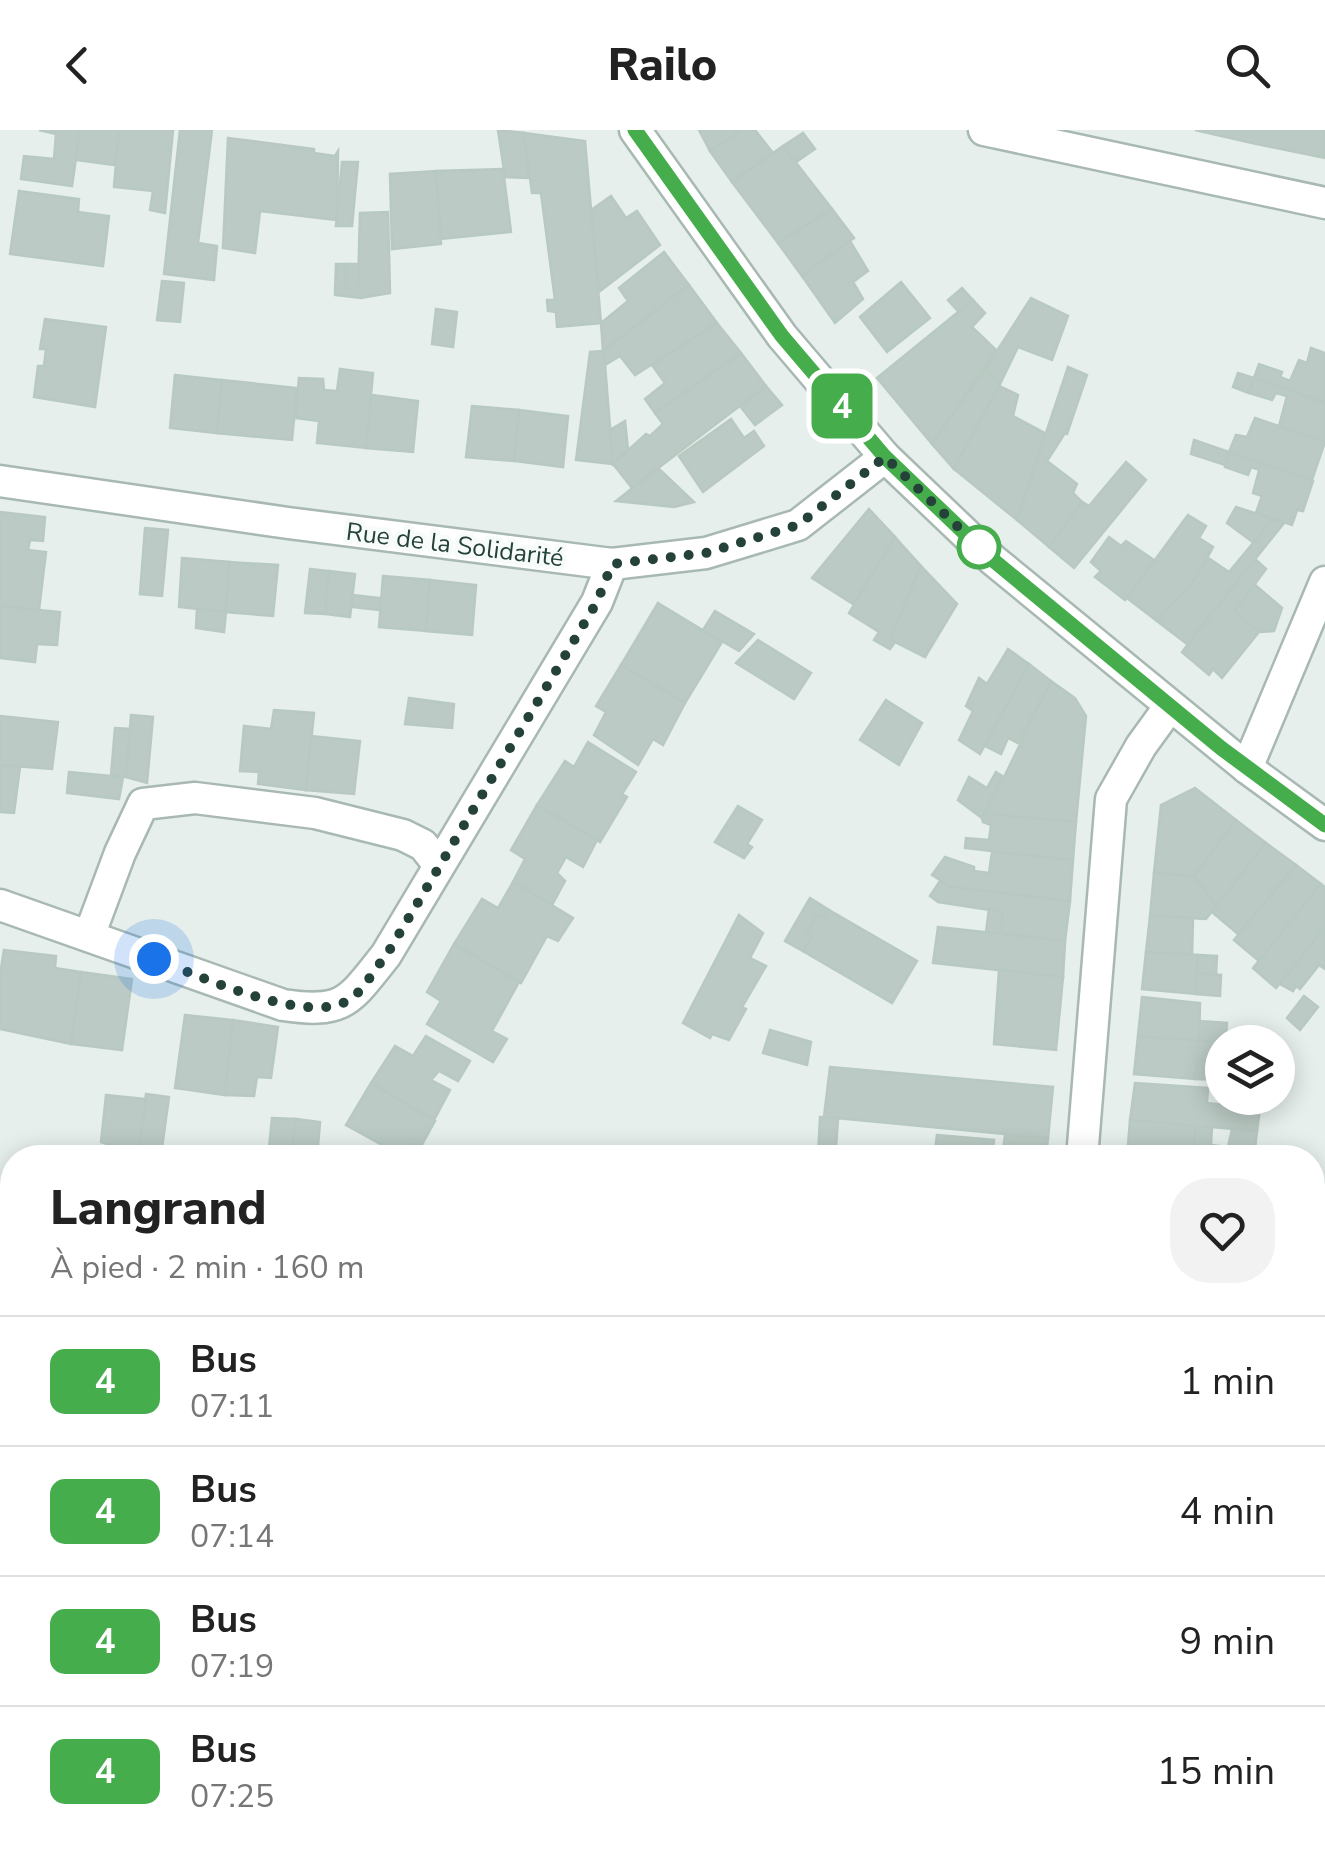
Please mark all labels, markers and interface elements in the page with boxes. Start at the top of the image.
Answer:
text: Railo [608,35,717,96]
icon: back [50,38,105,93]
icon: search [1220,38,1275,93]
line badge: 4 [810,374,874,438]
text: 4 [831,383,853,430]
street label: Rue de la Solidarité [344,515,566,575]
unlabelled marker [958,526,1000,568]
your location [129,934,179,984]
map controls [1205,1025,1295,1115]
button: layers [1205,1025,1295,1115]
text: Langrand [50,1175,266,1241]
button: heart [1170,1178,1275,1283]
text: À pied · 2 min · 160 m [50,1246,364,1289]
text: Bus [190,1334,257,1385]
text: 1 min [1180,1356,1275,1407]
text: 4 [94,1358,116,1405]
text: 07:11 [190,1385,274,1428]
text: Bus [190,1464,257,1515]
text: 4 min [1180,1486,1275,1537]
text: 4 [94,1488,116,1535]
text: 07:14 [190,1515,274,1558]
text: Bus [190,1594,257,1645]
text: 9 min [1180,1616,1275,1667]
text: 4 [94,1618,116,1665]
text: 07:19 [190,1645,274,1688]
text: Bus [190,1724,257,1775]
text: 15 min [1157,1746,1275,1797]
text: 4 [94,1748,116,1795]
text: 07:25 [190,1775,274,1818]

